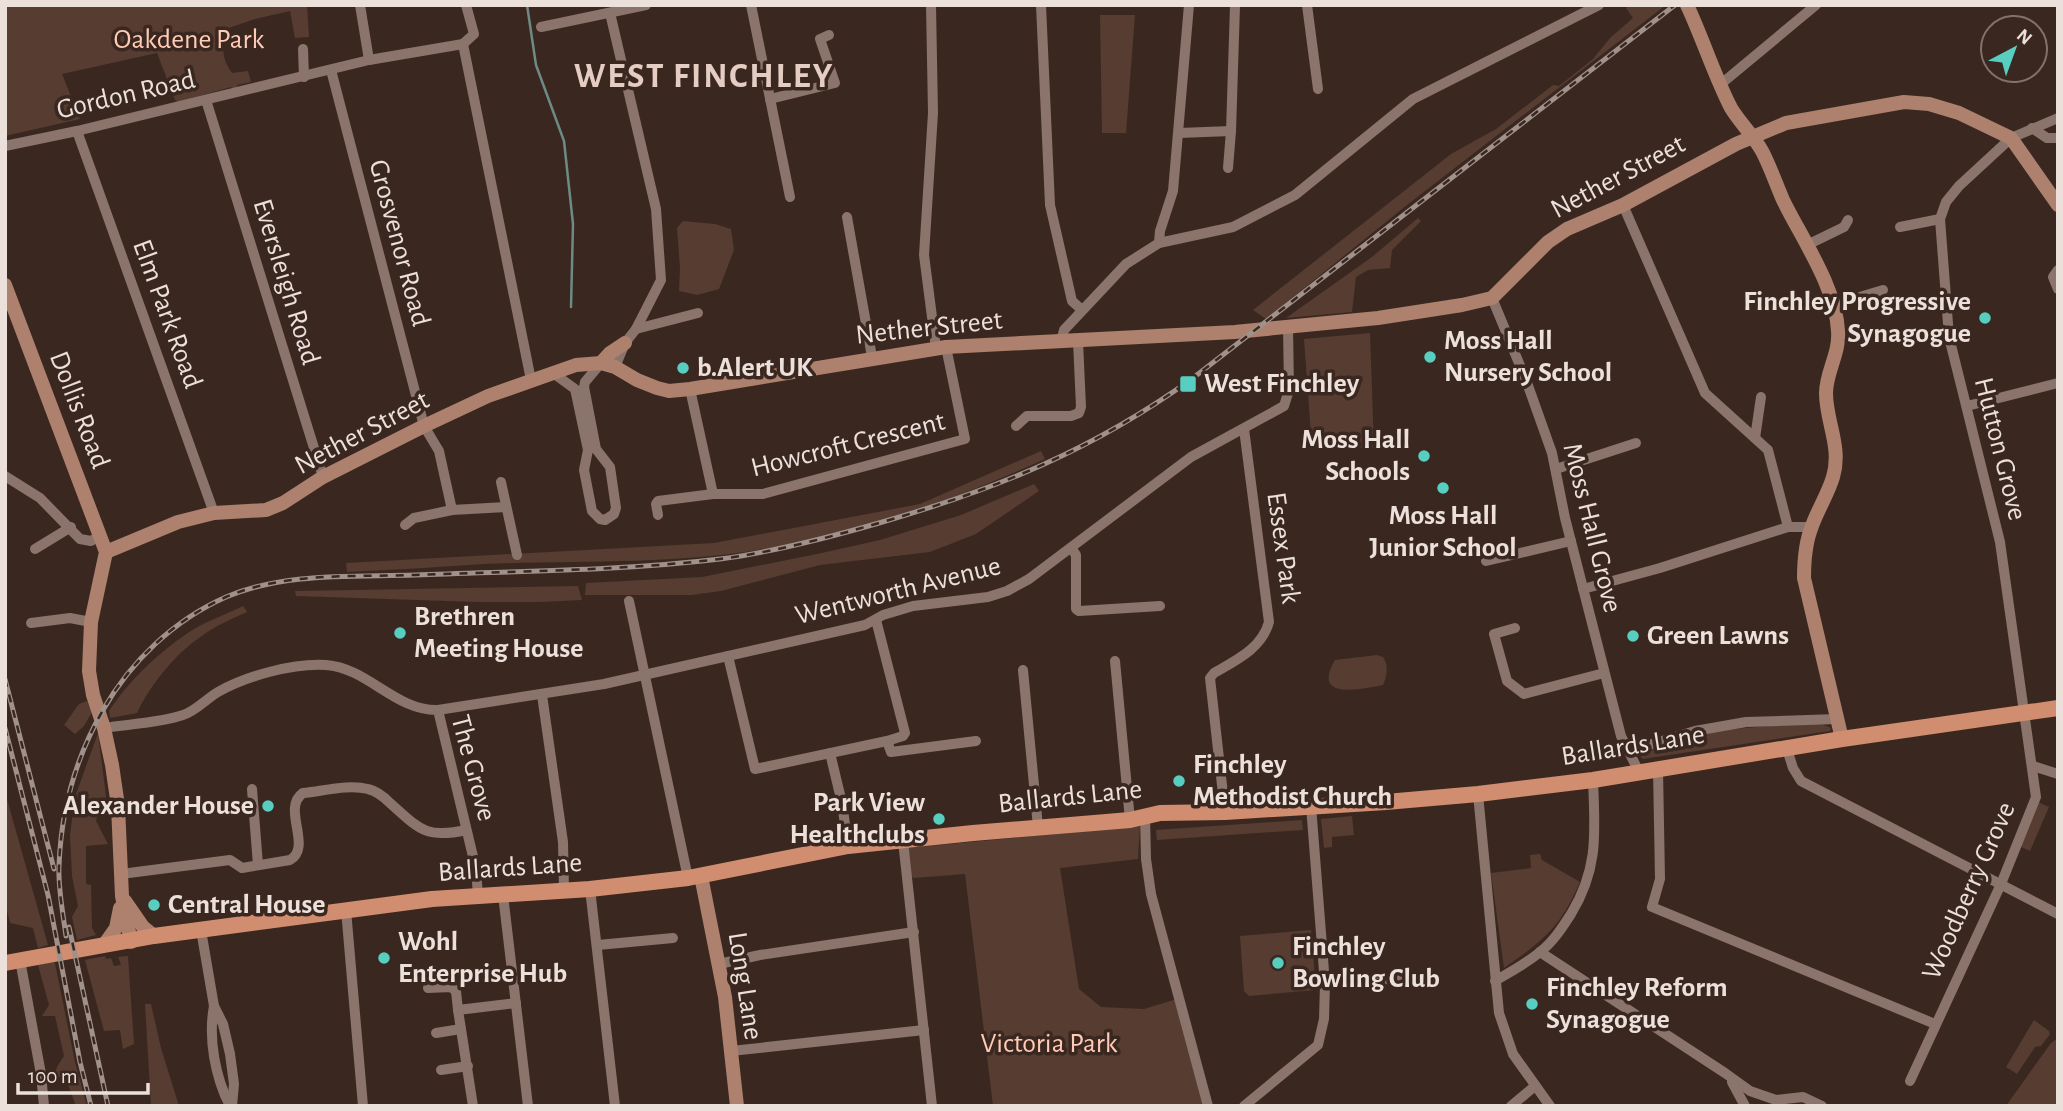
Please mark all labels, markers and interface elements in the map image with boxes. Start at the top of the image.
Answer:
north arrow [1979,14,2049,84]
park label: Oakdene Park [114,26,265,54]
text: N [2013,26,2035,49]
district label: WEST FINCHLEY [574,59,834,94]
street label: Gordon Road [54,65,198,125]
street label: Nether Street [1546,130,1690,224]
street label: Grosvenor Road [363,157,435,329]
street label: Eversleigh Road [248,196,324,368]
street label: Elm Park Road [127,236,207,392]
place label: Finchley Progressive Synagogue [1743,288,1971,348]
street label: Nether Street [854,306,1004,350]
marker: Finchley Progressive Synagogue [1977,310,1993,326]
place label: Moss Hall Nursery School [1444,327,1612,387]
street label: Dollis Road [44,348,114,472]
marker: Moss Hall Nursery School [1422,349,1438,365]
place label: b.Alert UK [697,354,813,382]
marker: b.Alert UK [675,360,691,376]
place label: West Finchley [1204,370,1360,398]
marker: West Finchley [1178,374,1198,394]
street label: Hutton Grove [1969,375,2031,523]
street label: Nether Street [290,386,434,480]
street label: Howcroft Crescent [748,407,948,483]
place label: Moss Hall Schools [1301,426,1410,486]
street label: Moss Hall Grove [1557,440,1627,616]
marker: Moss Hall Schools [1416,448,1432,464]
marker: Moss Hall Junior School [1435,480,1451,496]
street label: Essex Park [1261,490,1305,606]
place label: Moss Hall Junior School [1369,502,1517,562]
street label: Wentworth Avenue [792,552,1004,630]
place label: Brethren Meeting House [414,603,583,663]
place label: Green Lawns [1647,622,1789,650]
marker: Brethren Meeting House [392,625,408,641]
marker: Green Lawns [1625,628,1641,644]
street label: The Grove [445,712,501,824]
street label: Ballards Lane [1559,721,1707,771]
place label: Finchley Methodist Church [1193,751,1392,811]
marker: Finchley Methodist Church [1171,773,1187,789]
street label: Ballards Lane [997,776,1143,818]
place label: Park View Healthclubs [790,789,925,849]
place label: Alexander House [63,792,254,820]
marker: Alexander House [260,798,276,814]
street label: Woodberry Grove [1917,798,2021,984]
marker: Park View Healthclubs [931,811,947,827]
street label: Ballards Lane [437,849,583,887]
place label: Central House [168,891,325,919]
marker: Central House [146,897,162,913]
place label: Wohl Enterprise Hub [398,928,567,988]
street label: Long Lane [723,930,767,1042]
place label: Finchley Bowling Club [1292,933,1440,993]
marker: Wohl Enterprise Hub [376,950,392,966]
marker: Finchley Bowling Club [1270,955,1286,971]
place label: Finchley Reform Synagogue [1546,974,1728,1034]
marker: Finchley Reform Synagogue [1524,996,1540,1012]
park label: Victoria Park [980,1030,1118,1058]
scale bar [18,1052,147,1096]
text: 100 m [28,1066,78,1087]

